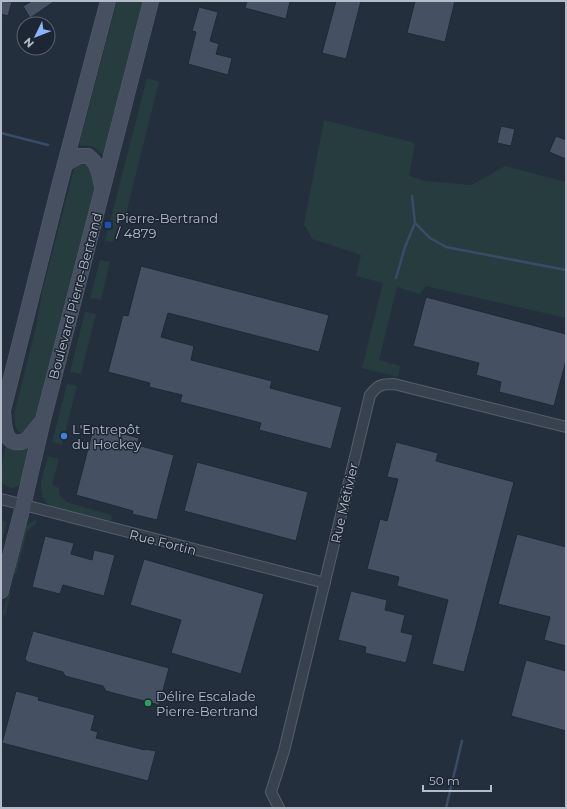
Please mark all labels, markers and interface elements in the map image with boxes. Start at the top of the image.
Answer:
north arrow [16,16,56,56]
text: N [21,35,37,51]
place label: Pierre-Bertrand / 4879 [115,210,218,241]
street label: Boulevard Pierre-Bertrand [45,211,105,381]
marker: Pierre-Bertrand / 4879 [103,220,113,230]
place label: L'Entrepôt du Hockey [72,421,142,452]
marker: L'Entrepôt du Hockey [59,431,69,441]
street label: Rue Métivier [327,461,361,545]
street label: Rue Fortin [128,526,198,558]
place label: Délire Escalade Pierre-Bertrand [156,688,258,719]
marker: Délire Escalade Pierre-Bertrand [143,698,153,708]
scale bar [423,767,491,793]
text: 50 m [429,773,460,788]

